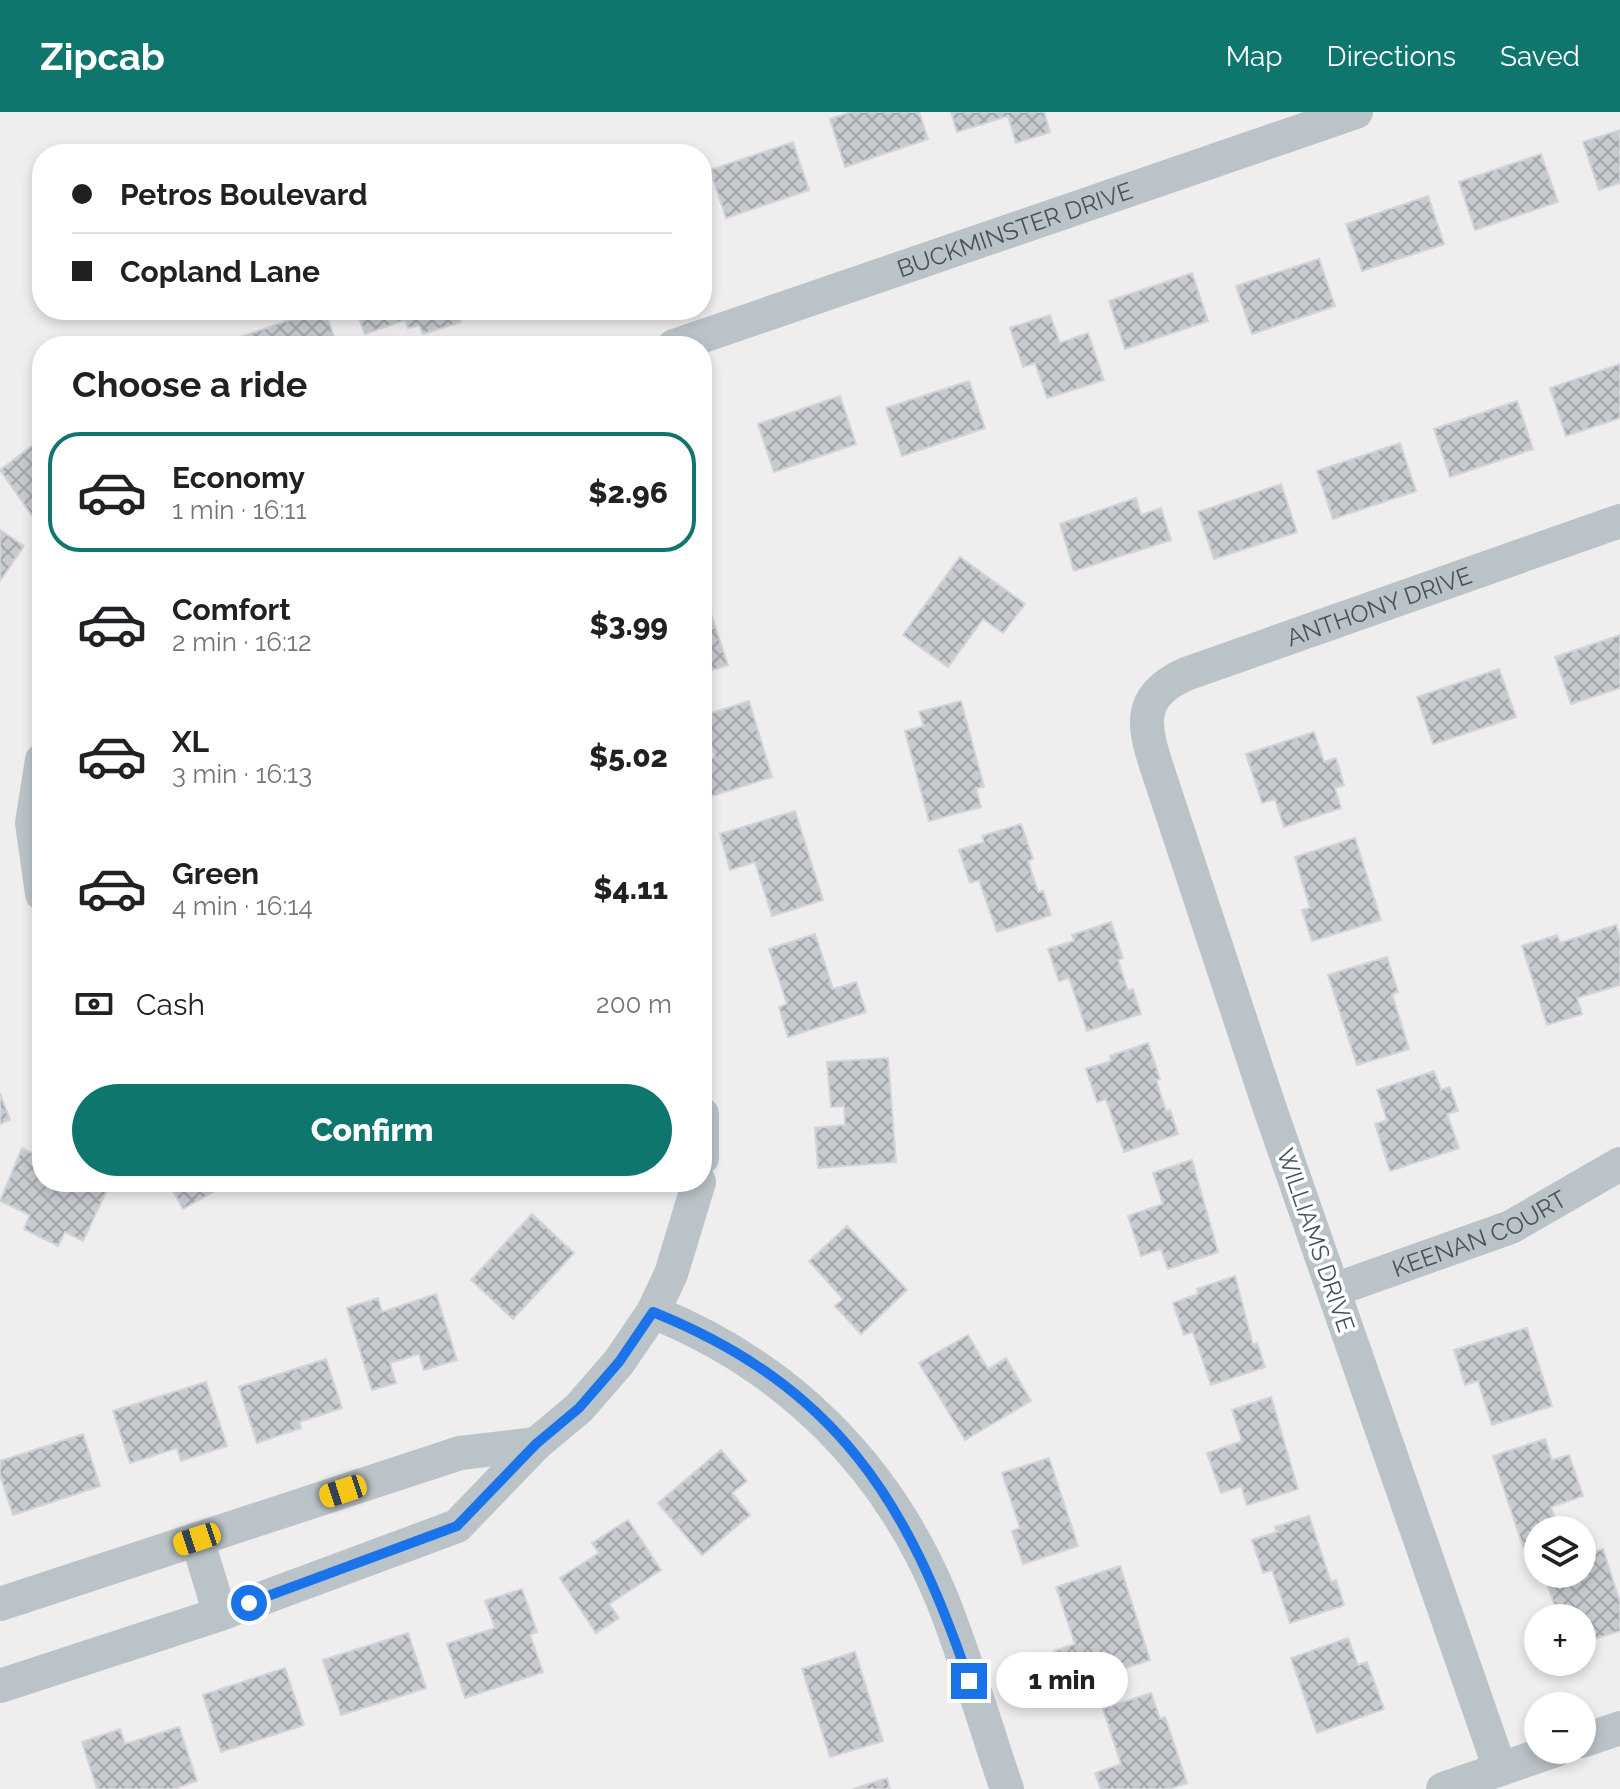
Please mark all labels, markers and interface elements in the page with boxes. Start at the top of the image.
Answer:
text: Zipcab [40,34,165,79]
text: Map [1226,40,1283,73]
text: Directions [1327,40,1456,73]
text: Saved [1500,40,1580,73]
street label: BUCKMINSTER DRIVE [893,175,1136,283]
text: Petros Boulevard [120,177,368,212]
text: Copland Lane [120,254,320,289]
text: Choose a ride [72,363,307,405]
icon: car [76,456,148,528]
text: Economy [172,460,305,495]
text: $2.96 [588,475,668,510]
text: 1 min · 16:11 [172,495,307,525]
street label: ANTHONY DRIVE [1283,560,1475,652]
icon: car [76,588,148,660]
text: Comfort [172,592,291,627]
text: $3.99 [589,607,668,642]
text: 2 min · 16:12 [172,627,311,657]
icon: car [76,720,148,792]
text: XL [172,724,209,759]
text: $5.02 [589,739,668,774]
text: 3 min · 16:13 [172,759,312,789]
icon: car [76,852,148,924]
text: Green [172,856,259,891]
text: $4.11 [593,871,668,906]
text: 4 min · 16:14 [172,891,313,921]
icon: cash [72,982,116,1026]
text: Cash [136,987,205,1022]
text: 200 m [596,989,672,1019]
button: Confirm [72,1084,672,1176]
street label: WILLIAMS DRIVE [1271,1144,1361,1336]
street label: KEENAN COURT [1388,1184,1572,1283]
car [316,1472,370,1510]
map controls [1524,1516,1596,1764]
button: layers [1524,1516,1596,1588]
car [170,1520,224,1558]
route start [231,1585,267,1621]
button: + [1524,1604,1596,1676]
callout: 1 min [997,1653,1129,1709]
route end [951,1663,987,1699]
text: 1 min [1029,1665,1095,1695]
button: − [1524,1692,1596,1764]

